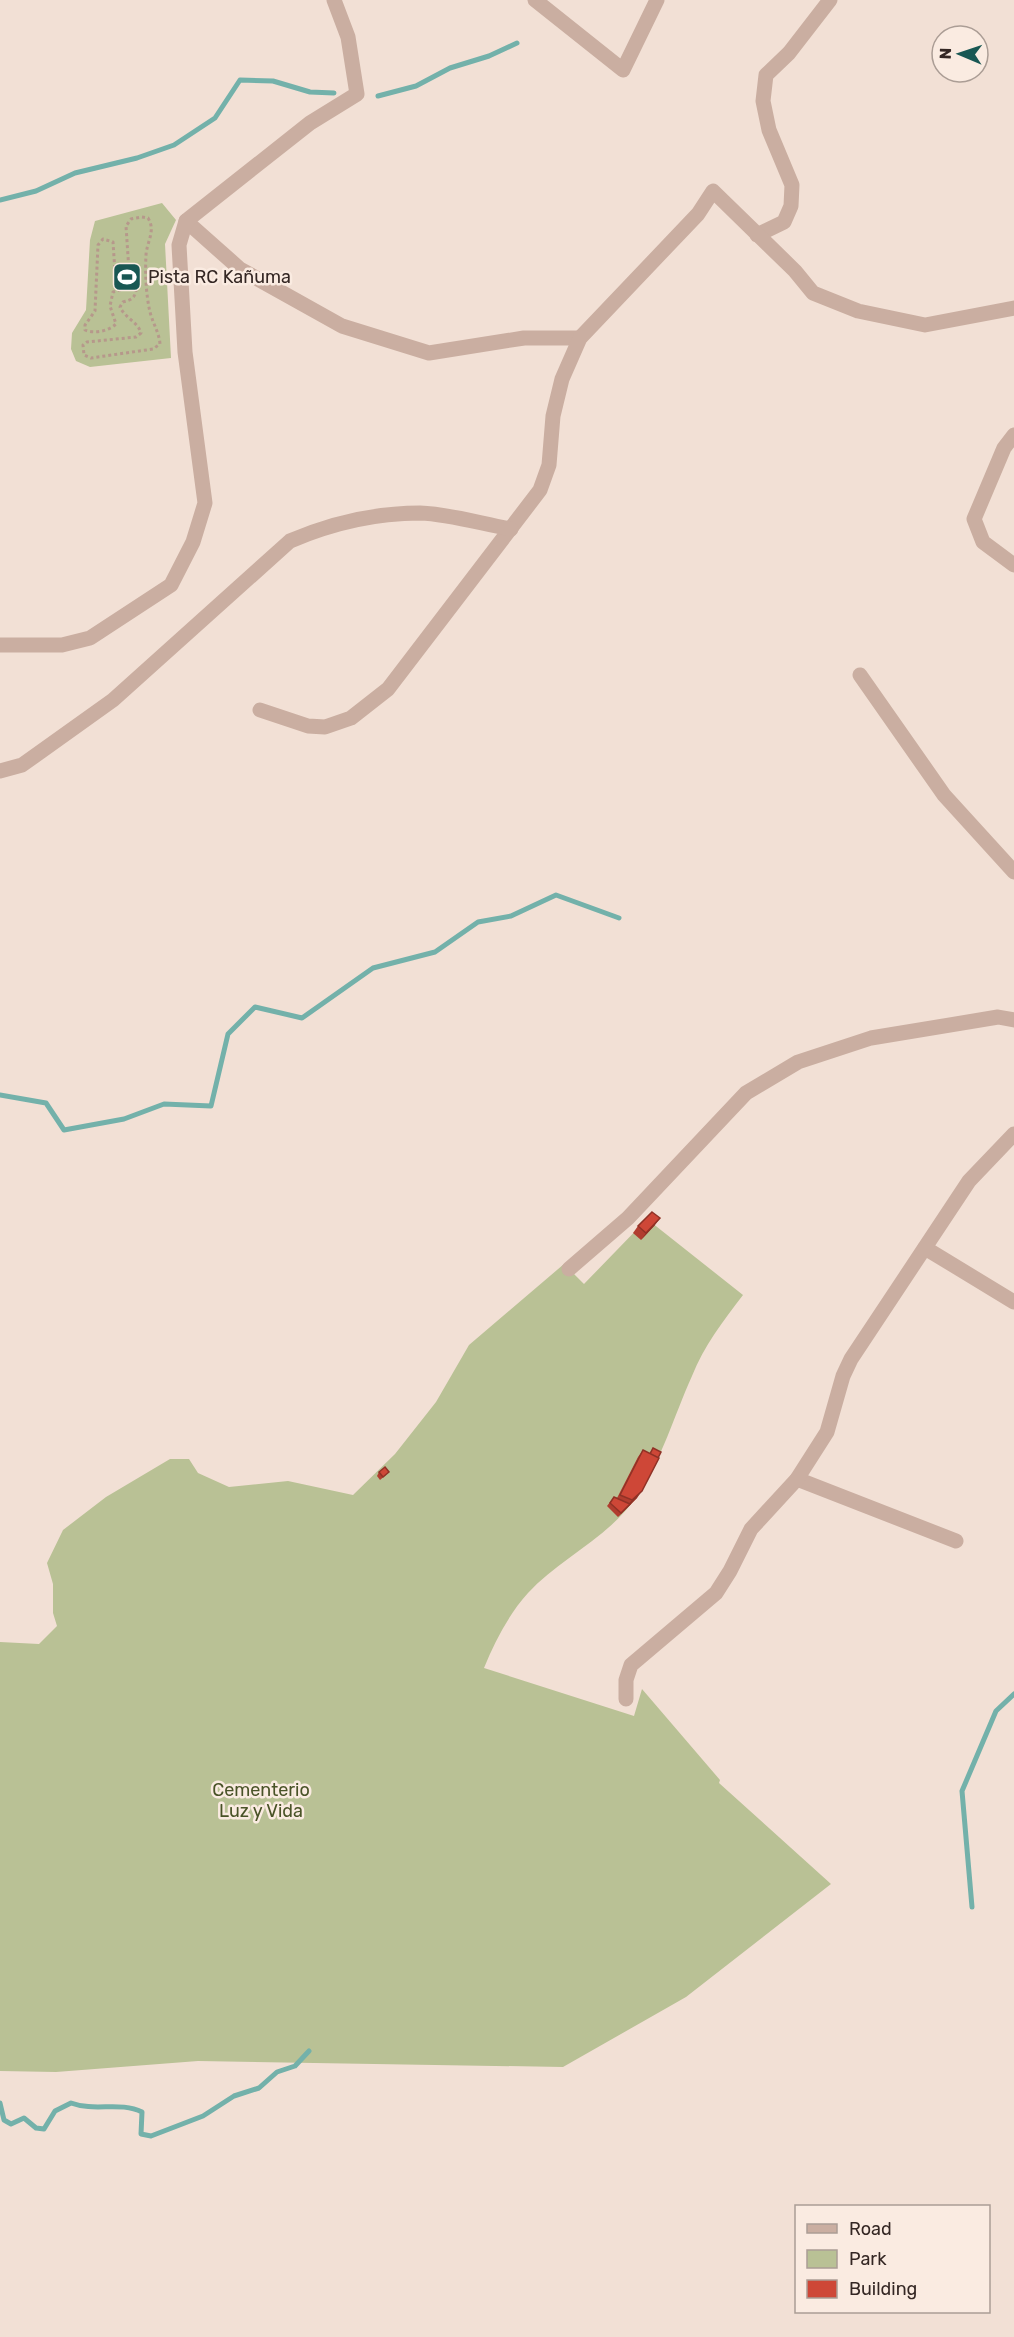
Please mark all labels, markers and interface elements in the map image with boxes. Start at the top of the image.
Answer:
north arrow [930,24,990,84]
text: N [936,47,955,60]
sports icon: Pista RC Kañuma [111,261,143,293]
place label: Pista RC Kañuma [148,266,291,288]
park label: Cementerio Luz y Vida [212,1779,310,1822]
legend [795,2205,990,2313]
text: Road [849,2218,892,2240]
text: Park [849,2248,887,2270]
text: Building [849,2278,917,2300]

